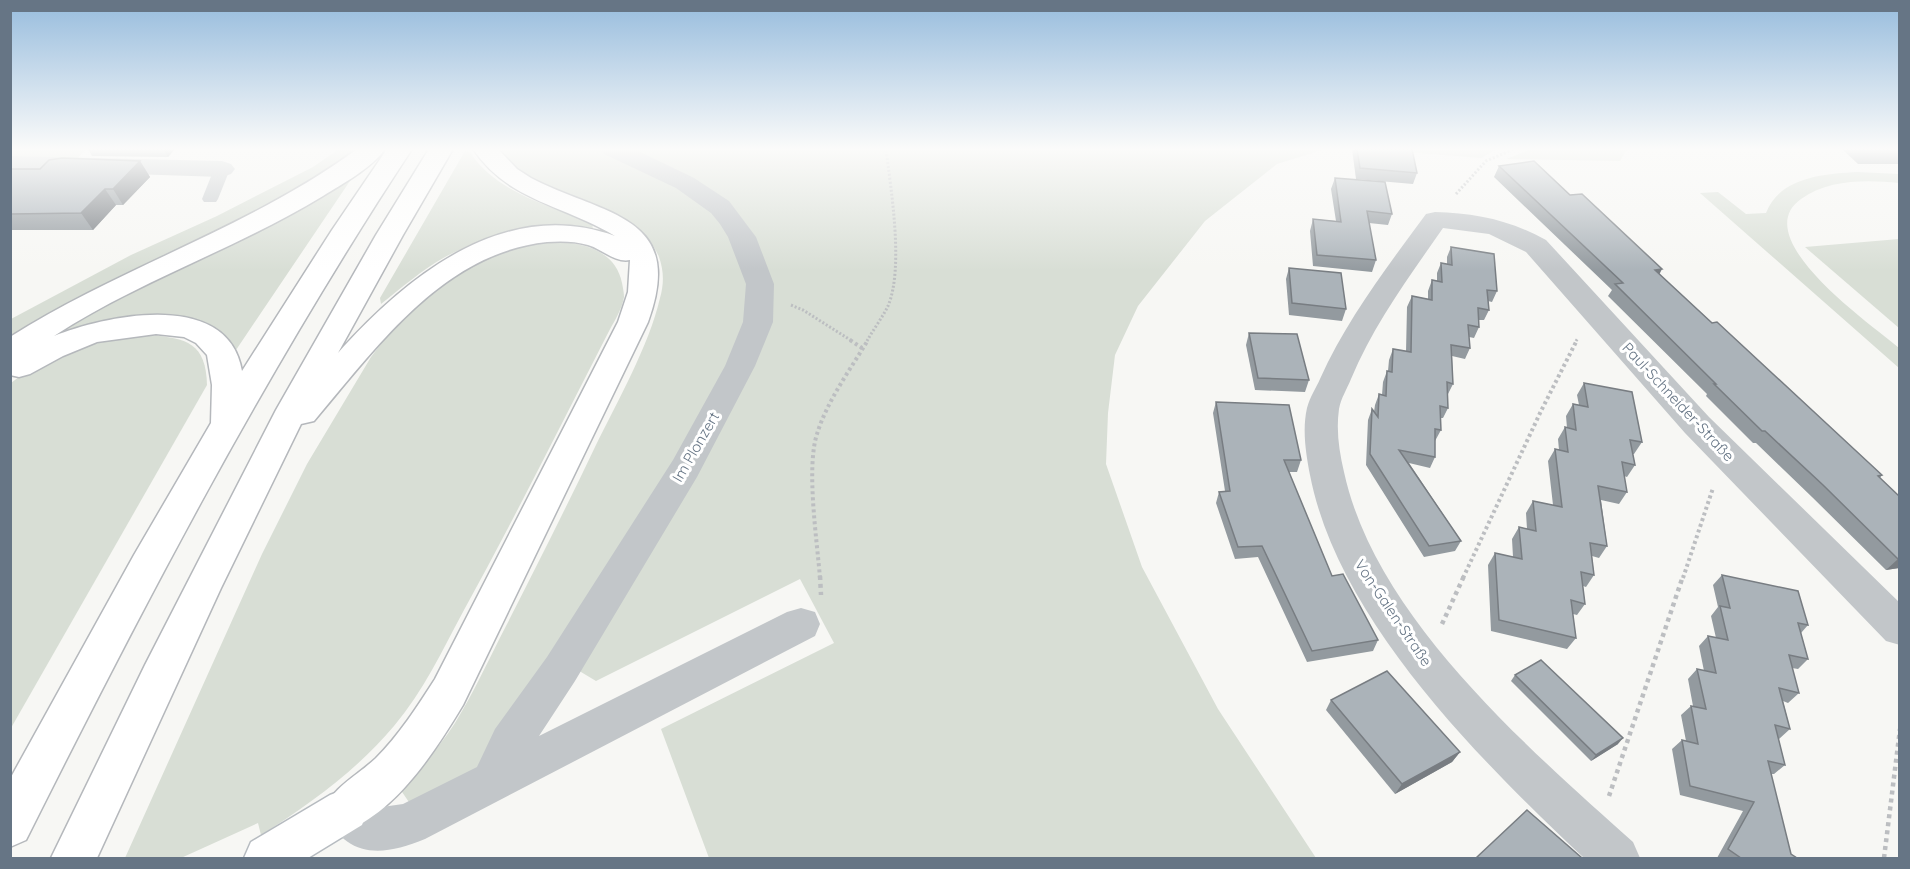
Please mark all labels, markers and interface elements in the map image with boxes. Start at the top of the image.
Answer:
street label: Paul-Schneider-Straße [1618,338,1738,465]
street label: Im Plonzert [668,408,723,485]
street label: Von-Galen-Straße [1351,556,1436,670]

